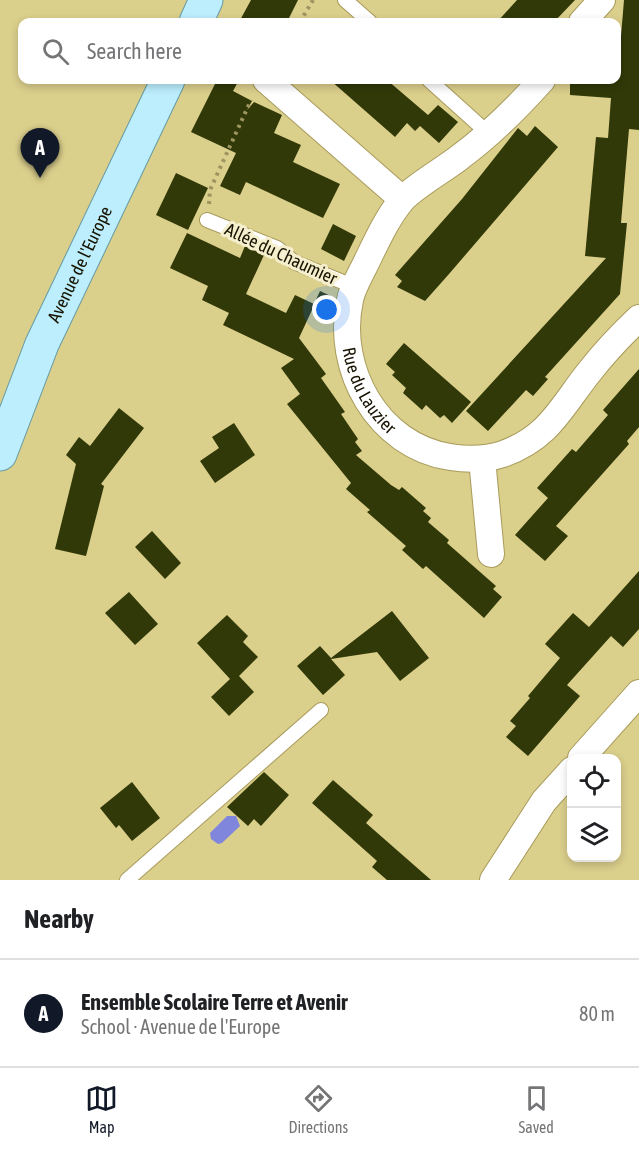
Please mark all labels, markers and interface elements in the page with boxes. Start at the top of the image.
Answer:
search box [18,18,621,84]
icon: search [39,35,72,68]
text: Search here [87,38,182,64]
pin: A [20,128,60,178]
street label: Avenue de l'Europe [43,203,116,326]
street label: Allée du Chaumier [222,218,341,289]
your location [312,295,341,324]
street label: Rue du Lauzier [339,346,401,438]
map controls [567,754,621,862]
button: locate [567,754,621,808]
button: layers [567,808,621,862]
text: Nearby [24,904,94,934]
text: Ensemble Scolaire Terre et Avenir [81,989,348,1015]
text: A [39,1002,48,1025]
text: 80 m [579,1002,615,1025]
text: School · Avenue de l'Europe [81,1015,280,1038]
tab: Map [85,1082,118,1136]
tab: Directions [288,1082,348,1136]
tab: Saved [518,1082,554,1136]

